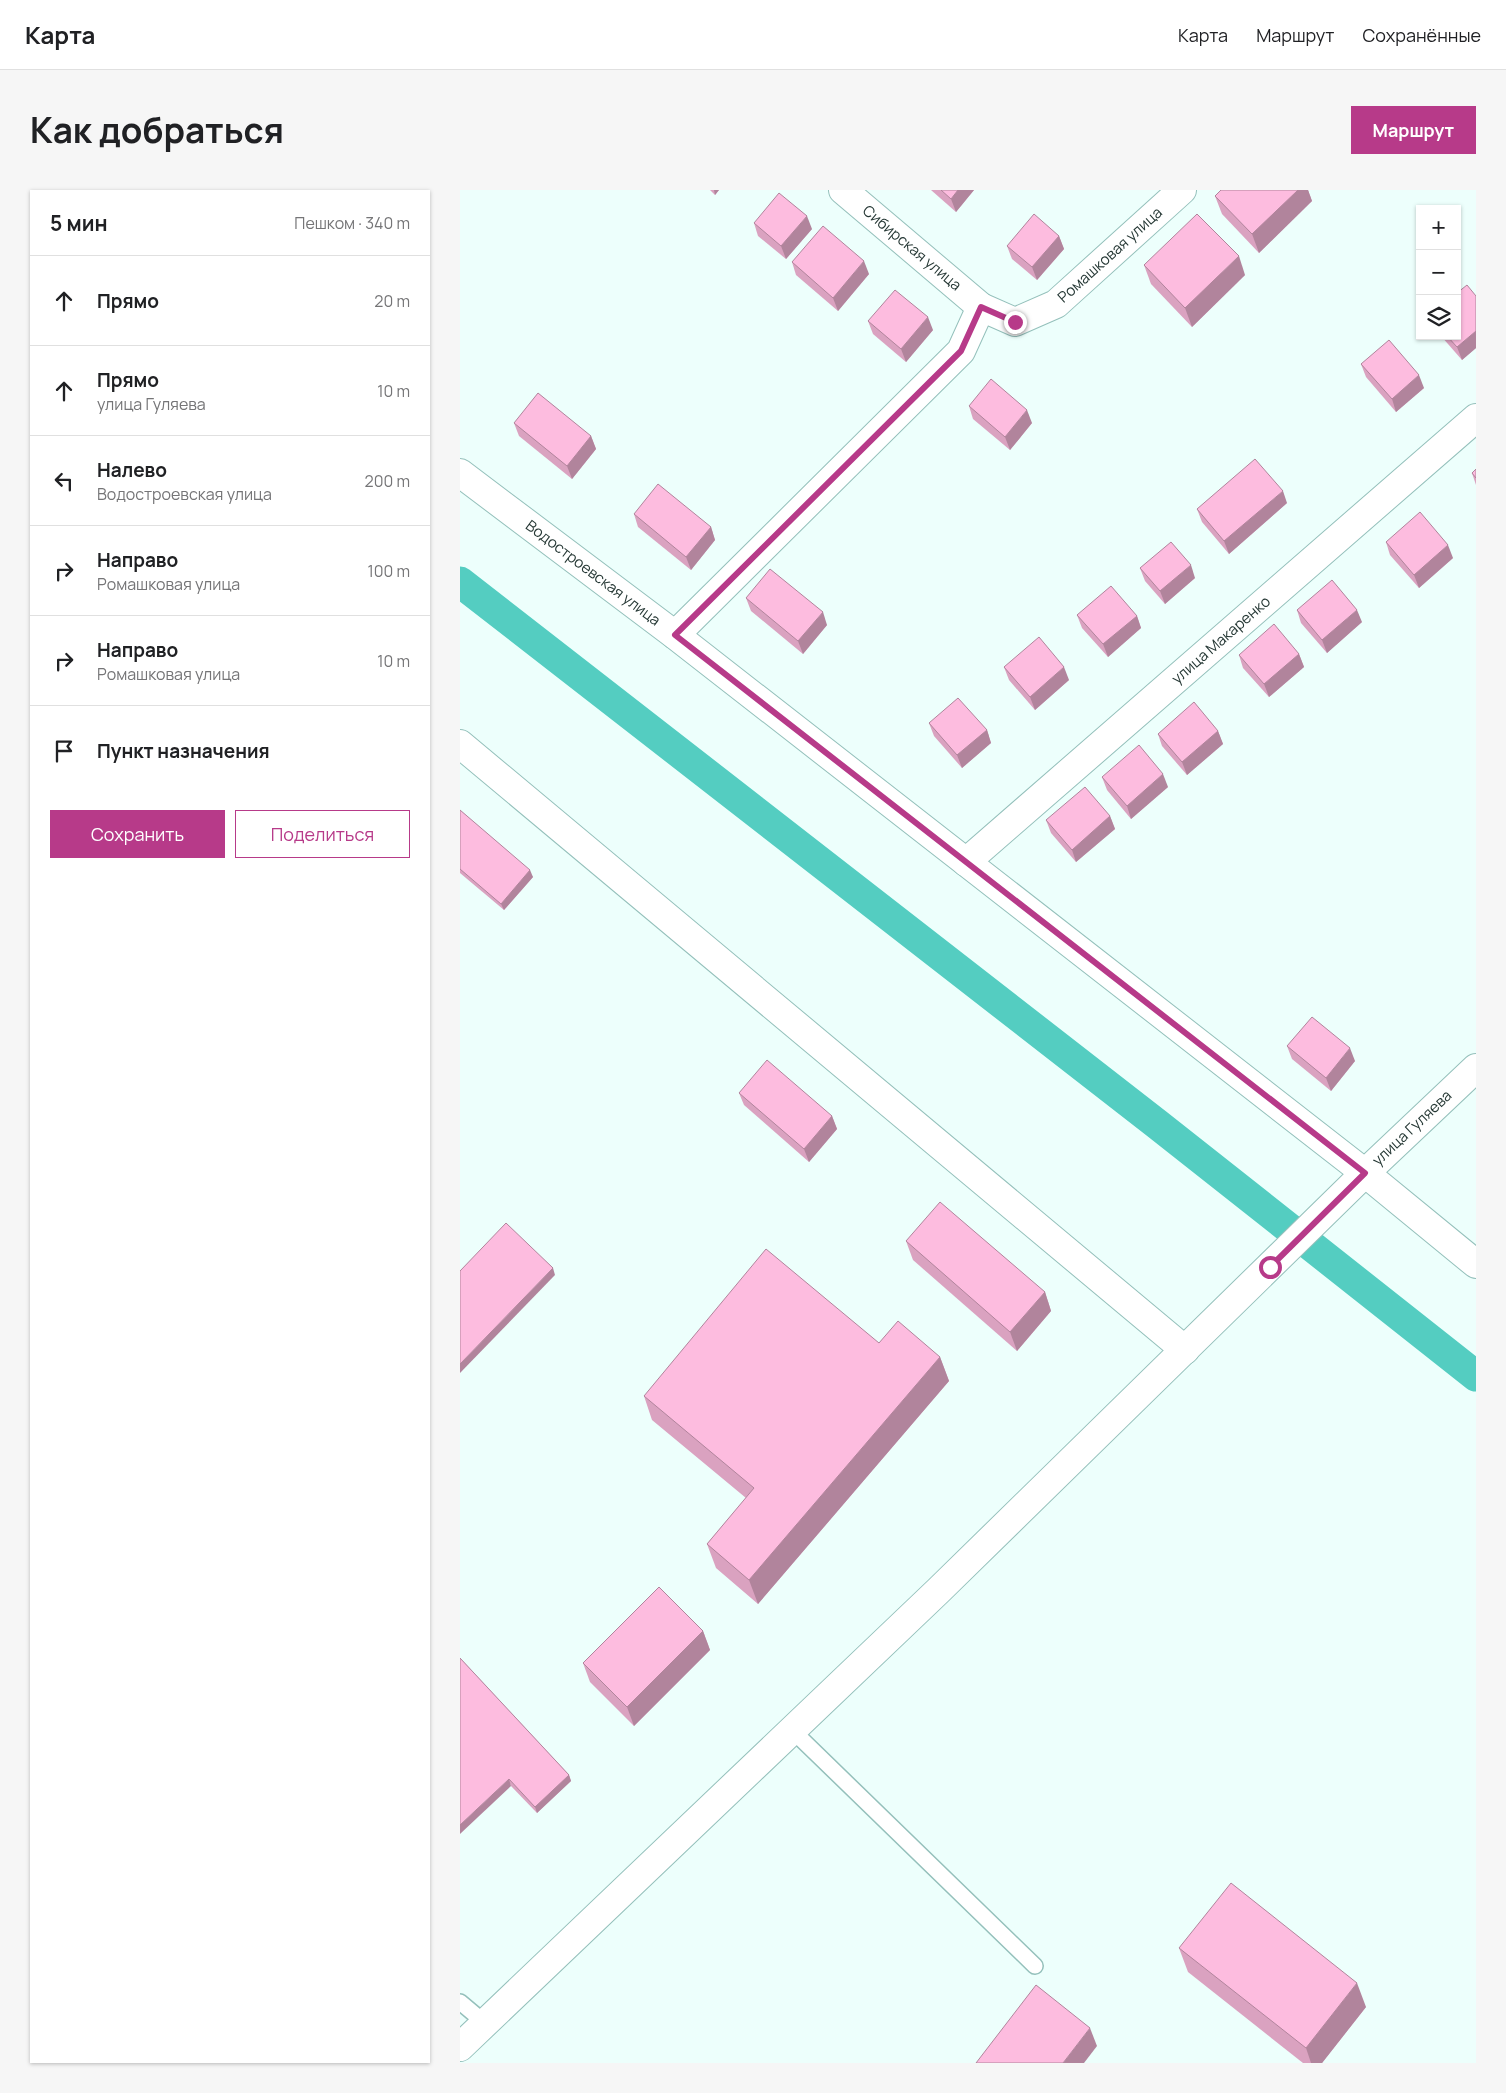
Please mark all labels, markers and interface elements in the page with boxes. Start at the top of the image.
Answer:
text: Карта [25,18,95,51]
text: Карта [1178,23,1228,47]
text: Маршрут [1256,23,1334,47]
text: Сохранённые [1362,23,1481,47]
text: Как добраться [30,106,284,154]
button: Маршрут [1351,106,1476,154]
street label: Сибирская улица [858,200,966,295]
street label: Ромашковая улица [1053,202,1167,307]
map controls [1416,205,1461,340]
button: + [1416,205,1461,250]
text: 5 мин [50,209,108,237]
text: Пешком · 340 m [294,212,410,234]
button: − [1416,250,1461,295]
icon: ahead [50,287,78,315]
text: Прямо [97,288,159,314]
text: 20 m [374,290,410,312]
button: layers [1416,295,1461,340]
route end [1004,311,1027,334]
text: Прямо [97,367,159,393]
icon: ahead [50,377,78,405]
text: 10 m [377,380,410,402]
text: улица Гуляева [97,393,206,415]
text: Налево [97,457,167,483]
icon: left [50,467,78,495]
text: 200 m [365,470,410,492]
text: Водостроевская улица [97,483,272,505]
street label: Водостроевская улица [522,515,665,630]
text: Направо [97,547,178,573]
icon: right [50,557,78,585]
text: 100 m [367,560,410,582]
text: Ромашковая улица [97,573,240,595]
street label: улица Макаренко [1167,591,1275,688]
text: Направо [97,637,178,663]
icon: right [50,647,78,675]
text: 10 m [377,650,410,672]
text: Ромашковая улица [97,663,240,685]
icon: arrive [50,737,78,765]
text: Пункт назначения [97,738,270,764]
button: Сохранить [50,810,225,858]
button: Поделиться [235,810,410,858]
street label: улица Гуляева [1367,1085,1456,1170]
route start [1259,1256,1282,1279]

